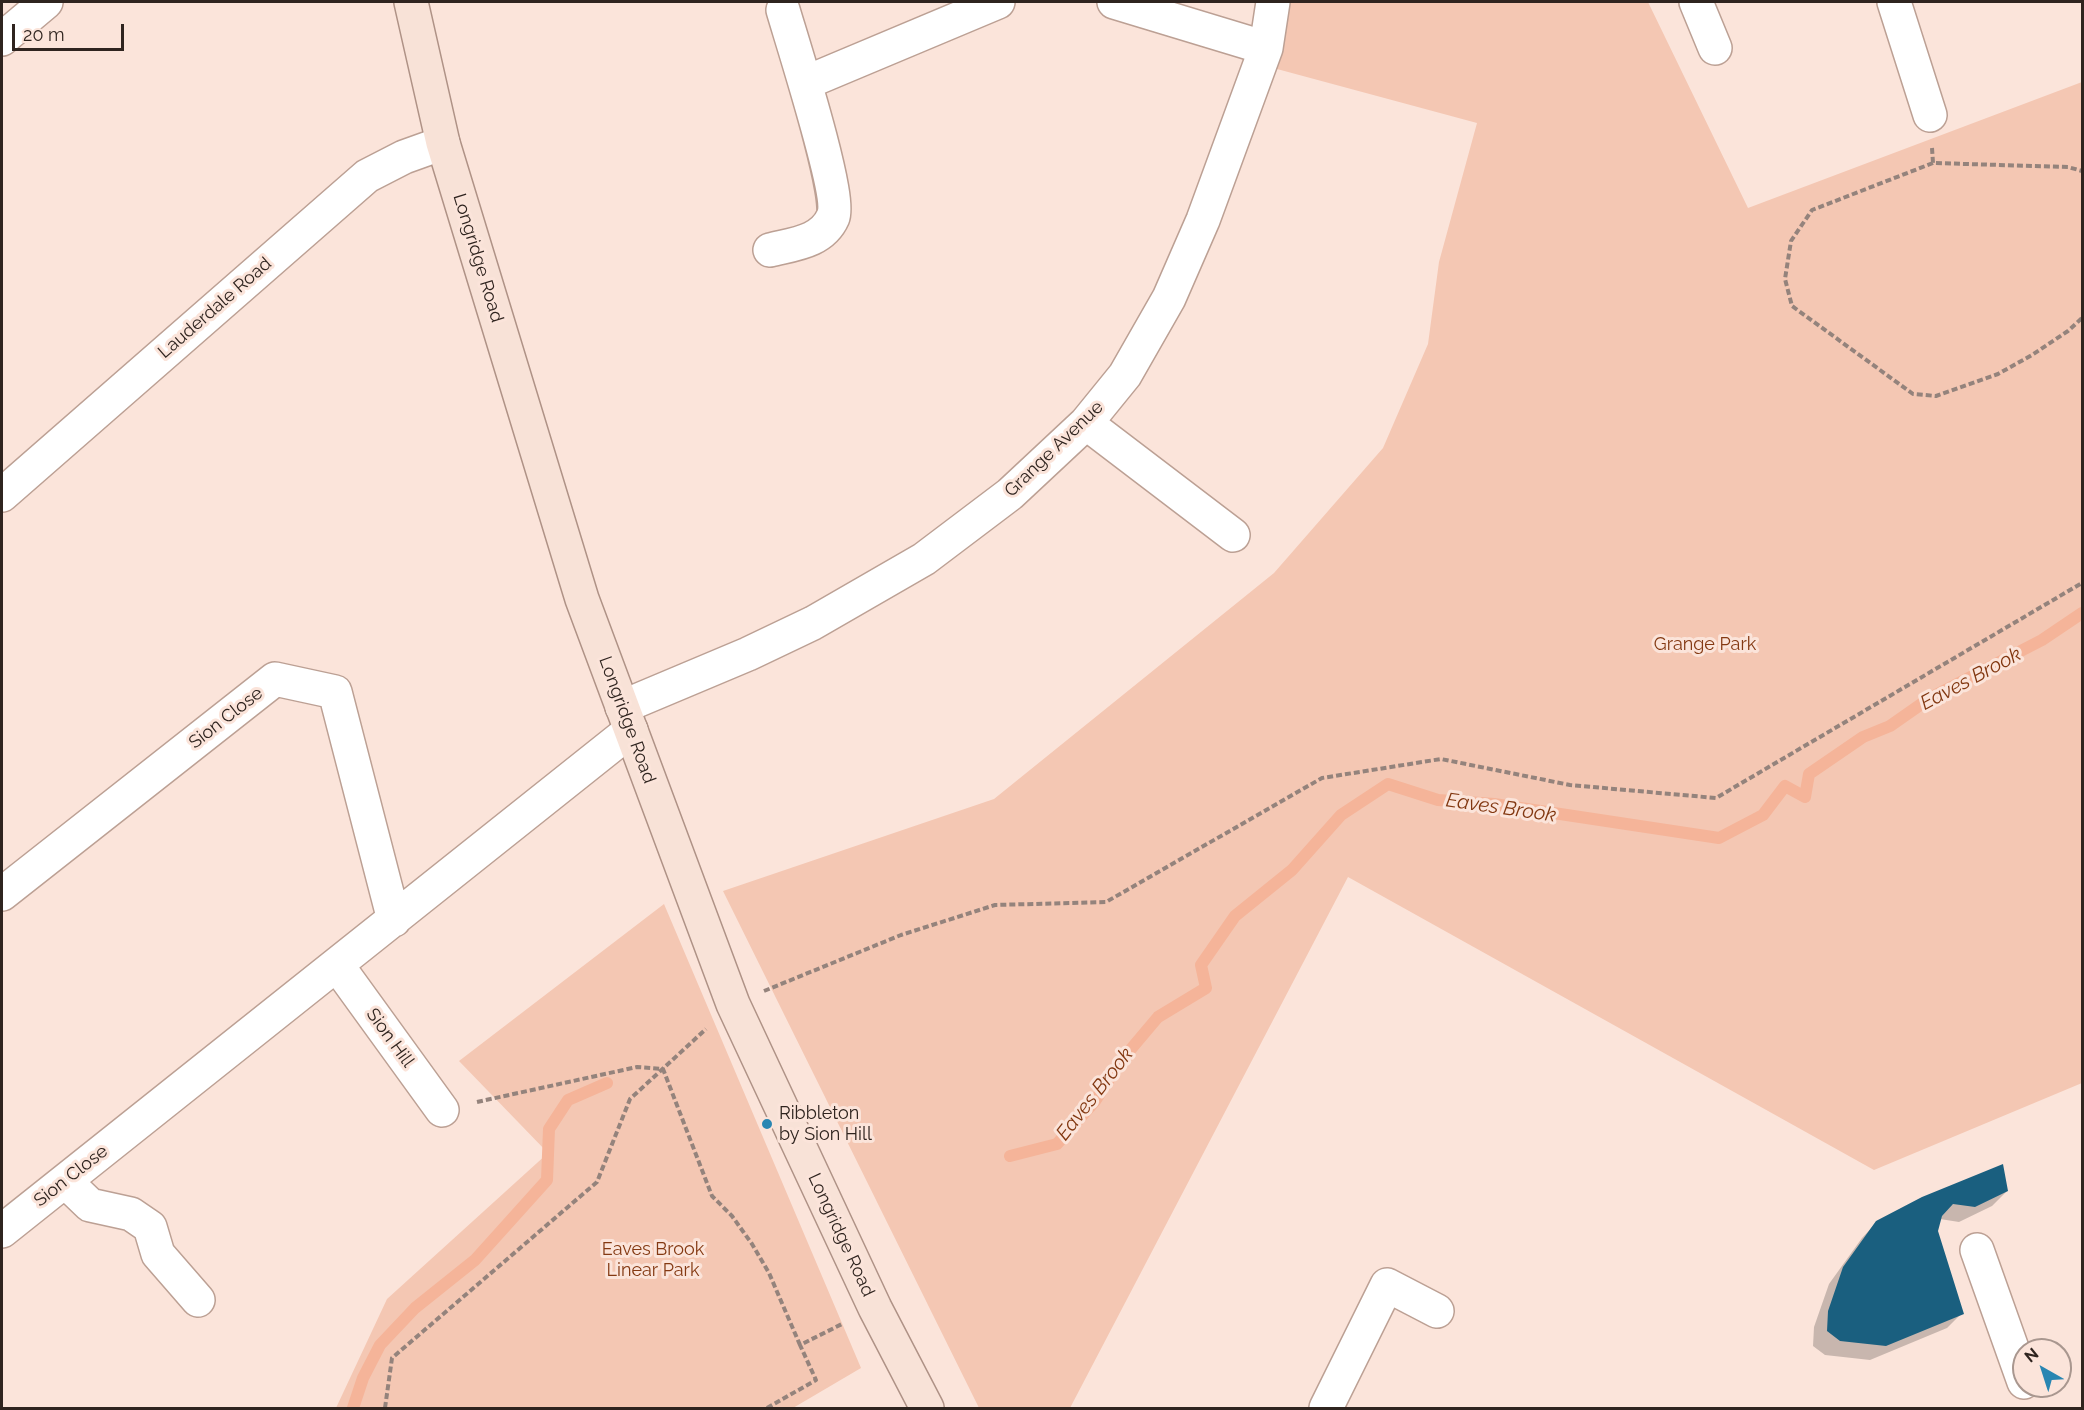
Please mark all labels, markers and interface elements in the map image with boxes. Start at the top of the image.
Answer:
scale bar [15,12,128,50]
text: 20 m [23,24,65,45]
street label: Longridge Road [448,191,508,325]
street label: Lauderdale Road [154,253,276,363]
street label: Grange Avenue [1000,396,1108,502]
park label: Grange Park [1654,634,1756,656]
water label: Eaves Brook [1916,642,2026,716]
street label: Longridge Road [594,654,660,786]
street label: Sion Close [185,682,267,754]
water label: Eaves Brook [1444,788,1558,828]
street label: Sion Hill [361,1004,419,1072]
water label: Eaves Brook [1051,1043,1139,1145]
place label: Ribbleton by Sion Hill [779,1103,872,1146]
marker: Ribbleton by Sion Hill [760,1117,774,1131]
street label: Sion Close [30,1140,112,1212]
street label: Longridge Road [803,1170,879,1300]
park label: Eaves Brook Linear Park [602,1239,704,1282]
north arrow [2012,1338,2072,1398]
text: N [2021,1344,2042,1366]

